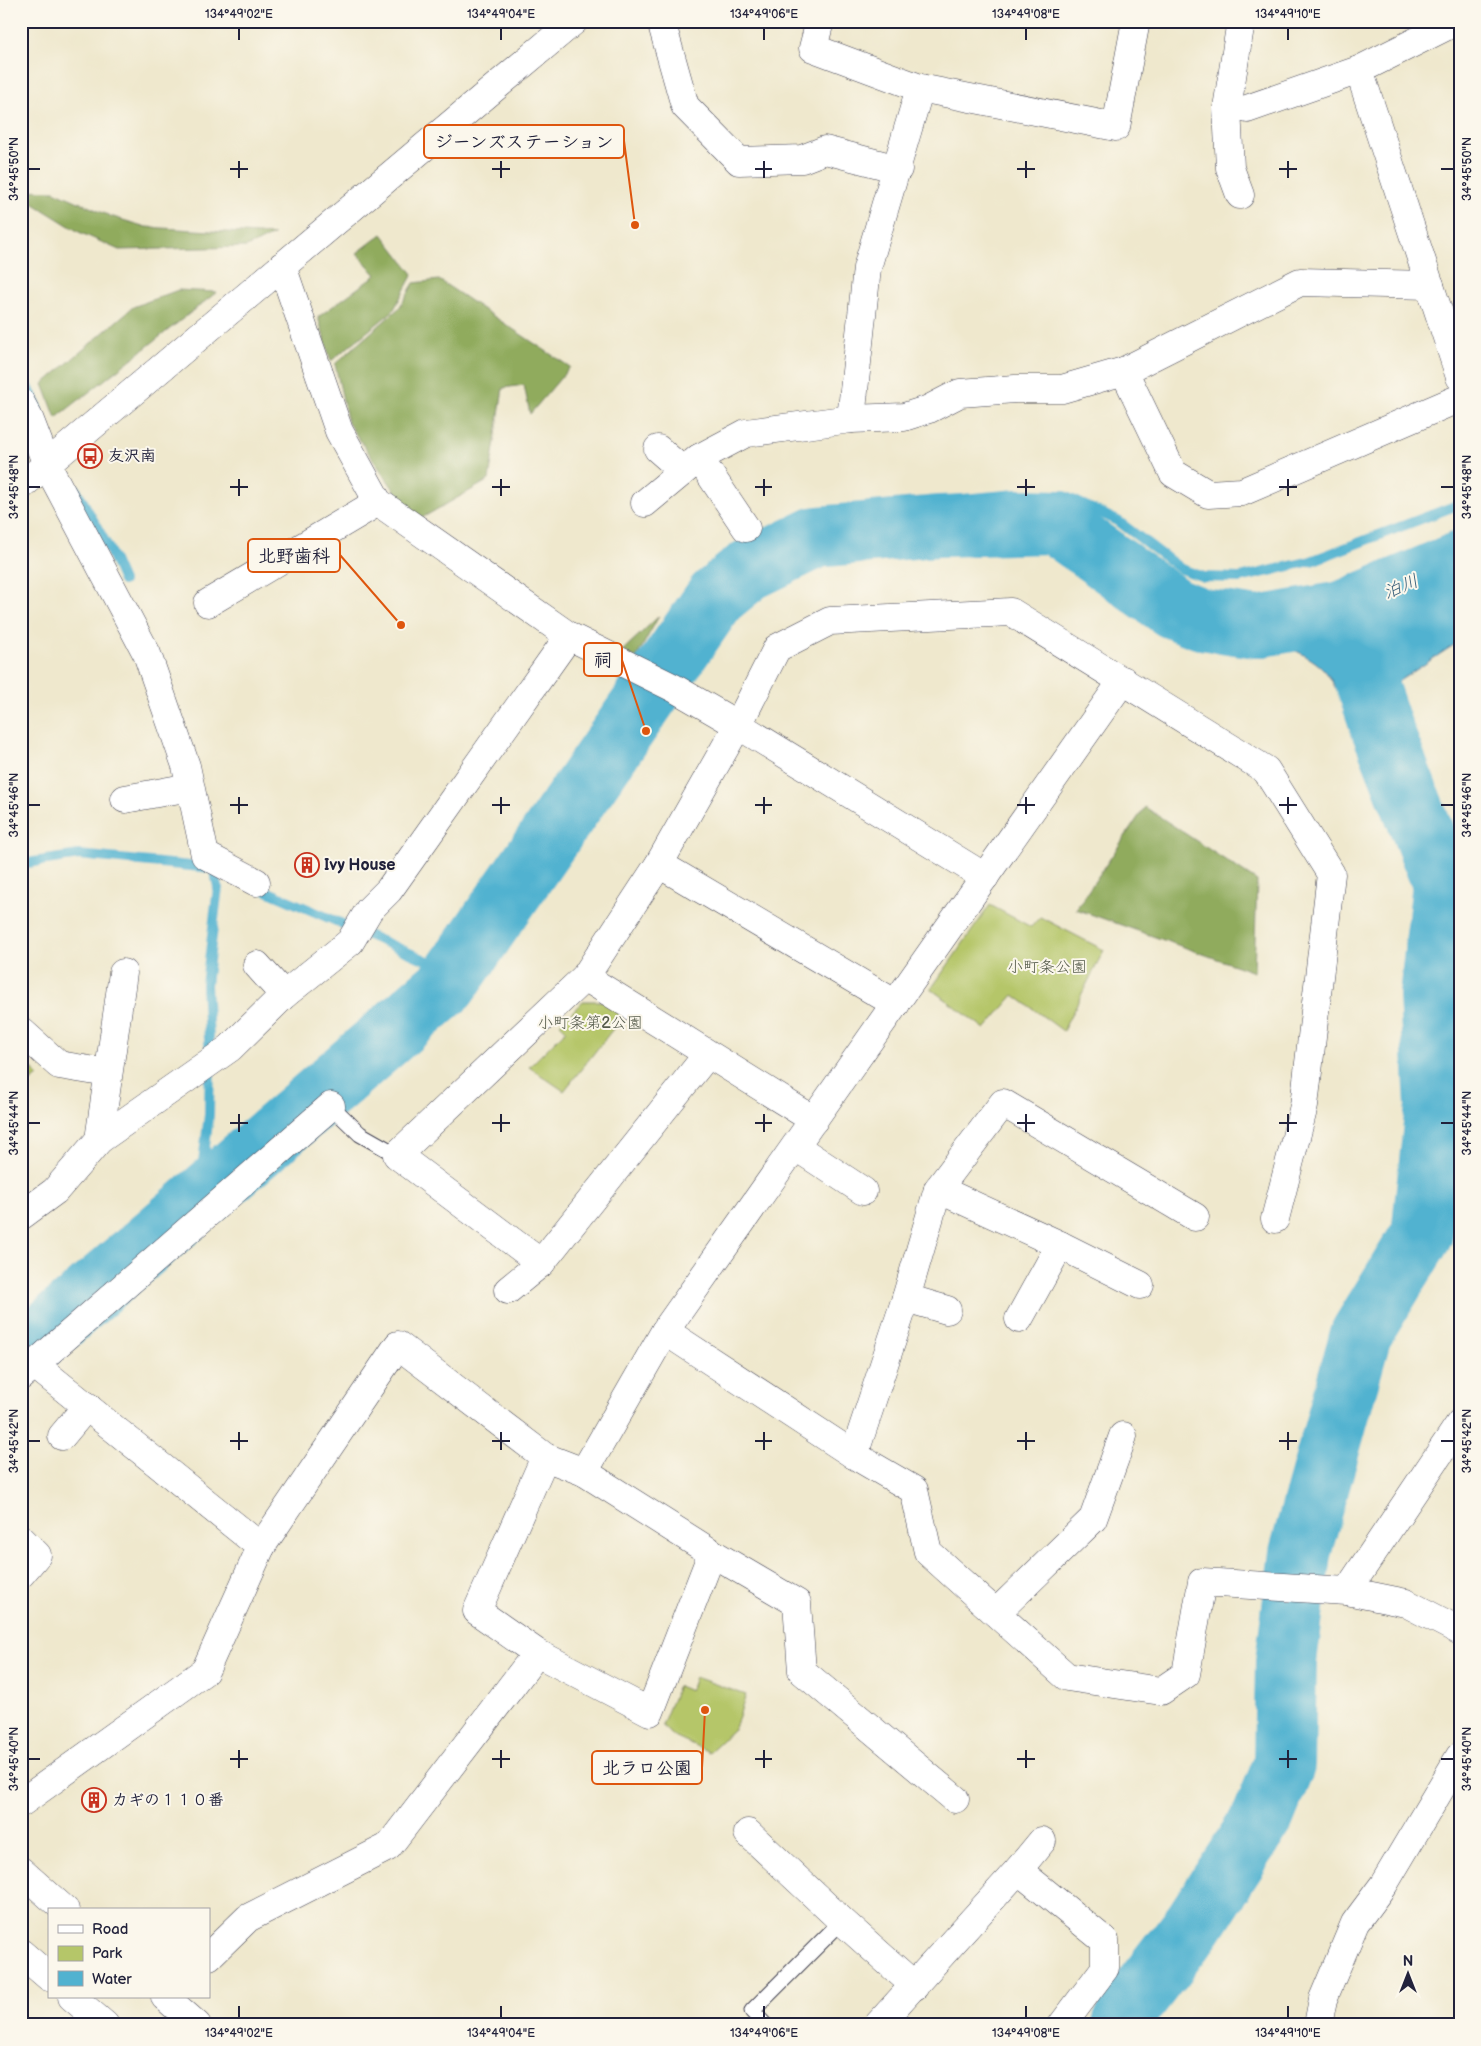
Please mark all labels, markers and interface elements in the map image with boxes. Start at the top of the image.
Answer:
text: 134°49'02"E [205,7,273,22]
text: 134°49'04"E [467,7,535,22]
text: 134°49'06"E [730,7,798,22]
text: 134°49'08"E [992,7,1060,22]
text: 134°49'10"E [1255,7,1321,22]
callout: ジーンズステーション [424,125,624,158]
text: ジーンズステーション [435,132,613,153]
text: 34°45'50"N [7,137,22,201]
text: 34°45'50"N [1460,137,1475,201]
bus stop icon: 友沢南 [77,443,103,469]
place label: 友沢南 [108,447,156,466]
text: 34°45'48"N [7,455,22,519]
text: 34°45'48"N [1460,455,1475,519]
callout: 北野歯科 [248,539,340,572]
text: 北野歯科 [258,546,330,567]
water label: 泊川 [1380,570,1422,604]
callout: 祠 [584,643,622,676]
text: 祠 [594,650,612,671]
text: 34°45'46"N [7,773,22,837]
text: 34°45'46"N [1460,773,1475,837]
building icon: Ivy House [294,852,320,878]
place label: Ivy House [324,856,396,875]
park label: 小町条公園 [1007,958,1087,977]
park label: 小町条第2公園 [537,1014,643,1033]
text: 34°45'44"N [7,1091,22,1155]
text: 34°45'44"N [1460,1091,1475,1155]
text: 34°45'42"N [7,1409,22,1473]
text: 34°45'42"N [1460,1409,1475,1473]
text: 34°45'40"N [7,1727,22,1791]
text: 34°45'40"N [1460,1727,1475,1791]
callout: 北ラロ公園 [592,1751,702,1784]
text: 北ラロ公園 [602,1758,692,1779]
building icon: カギの１１０番 [81,1787,107,1813]
place label: カギの１１０番 [112,1791,224,1810]
legend [48,1908,210,1998]
text: Road [92,1920,128,1939]
text: Park [92,1944,123,1963]
north arrow [1384,1948,1434,1998]
text: N [1403,1953,1413,1970]
text: Water [92,1970,132,1989]
text: 134°49'02"E [205,2026,273,2041]
text: 134°49'04"E [467,2026,535,2041]
text: 134°49'06"E [730,2026,798,2041]
text: 134°49'08"E [992,2026,1060,2041]
text: 134°49'10"E [1255,2026,1321,2041]

